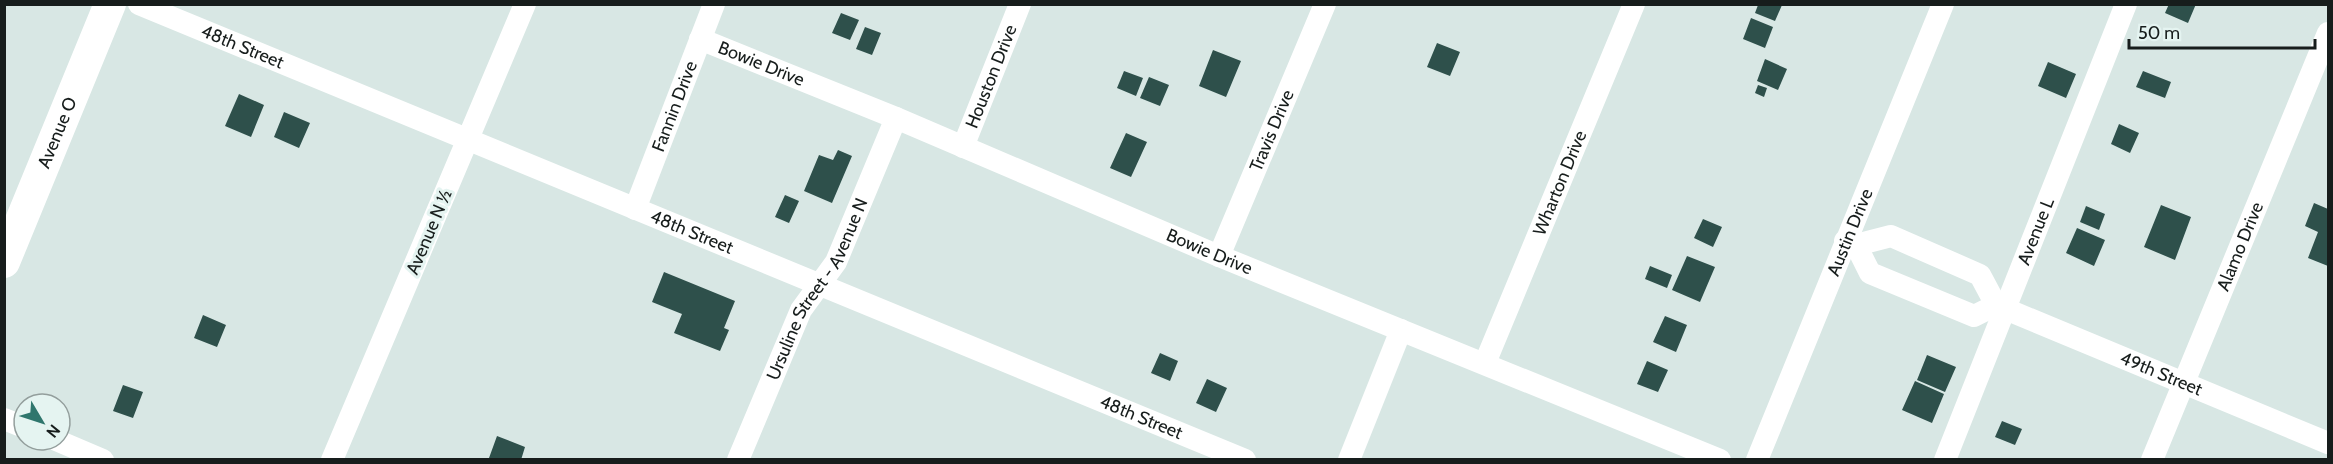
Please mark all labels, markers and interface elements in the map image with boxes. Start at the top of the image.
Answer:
scale bar [2129,12,2315,50]
street label: 48th Street [198,20,287,74]
street label: Houston Drive [961,21,1022,131]
text: 50 m [2138,22,2180,44]
street label: Bowie Drive [715,36,808,91]
street label: Fannin Drive [647,58,702,155]
street label: Travis Drive [1245,86,1299,175]
street label: Avenue O [33,93,82,171]
street label: Wharton Drive [1528,127,1591,239]
street label: Austin Drive [1822,185,1878,279]
street label: Avenue N ½ [401,186,457,278]
street label: Ursuline Street - Avenue N [762,195,872,383]
street label: Avenue L [2013,195,2059,268]
street label: Alamo Drive [2212,199,2268,294]
street label: 48th Street [647,205,737,259]
street label: Bowie Drive [1163,224,1256,279]
street label: 49th Street [2117,347,2206,401]
street label: 48th Street [1097,390,1186,444]
north arrow [12,392,72,452]
text: N [42,421,64,441]

